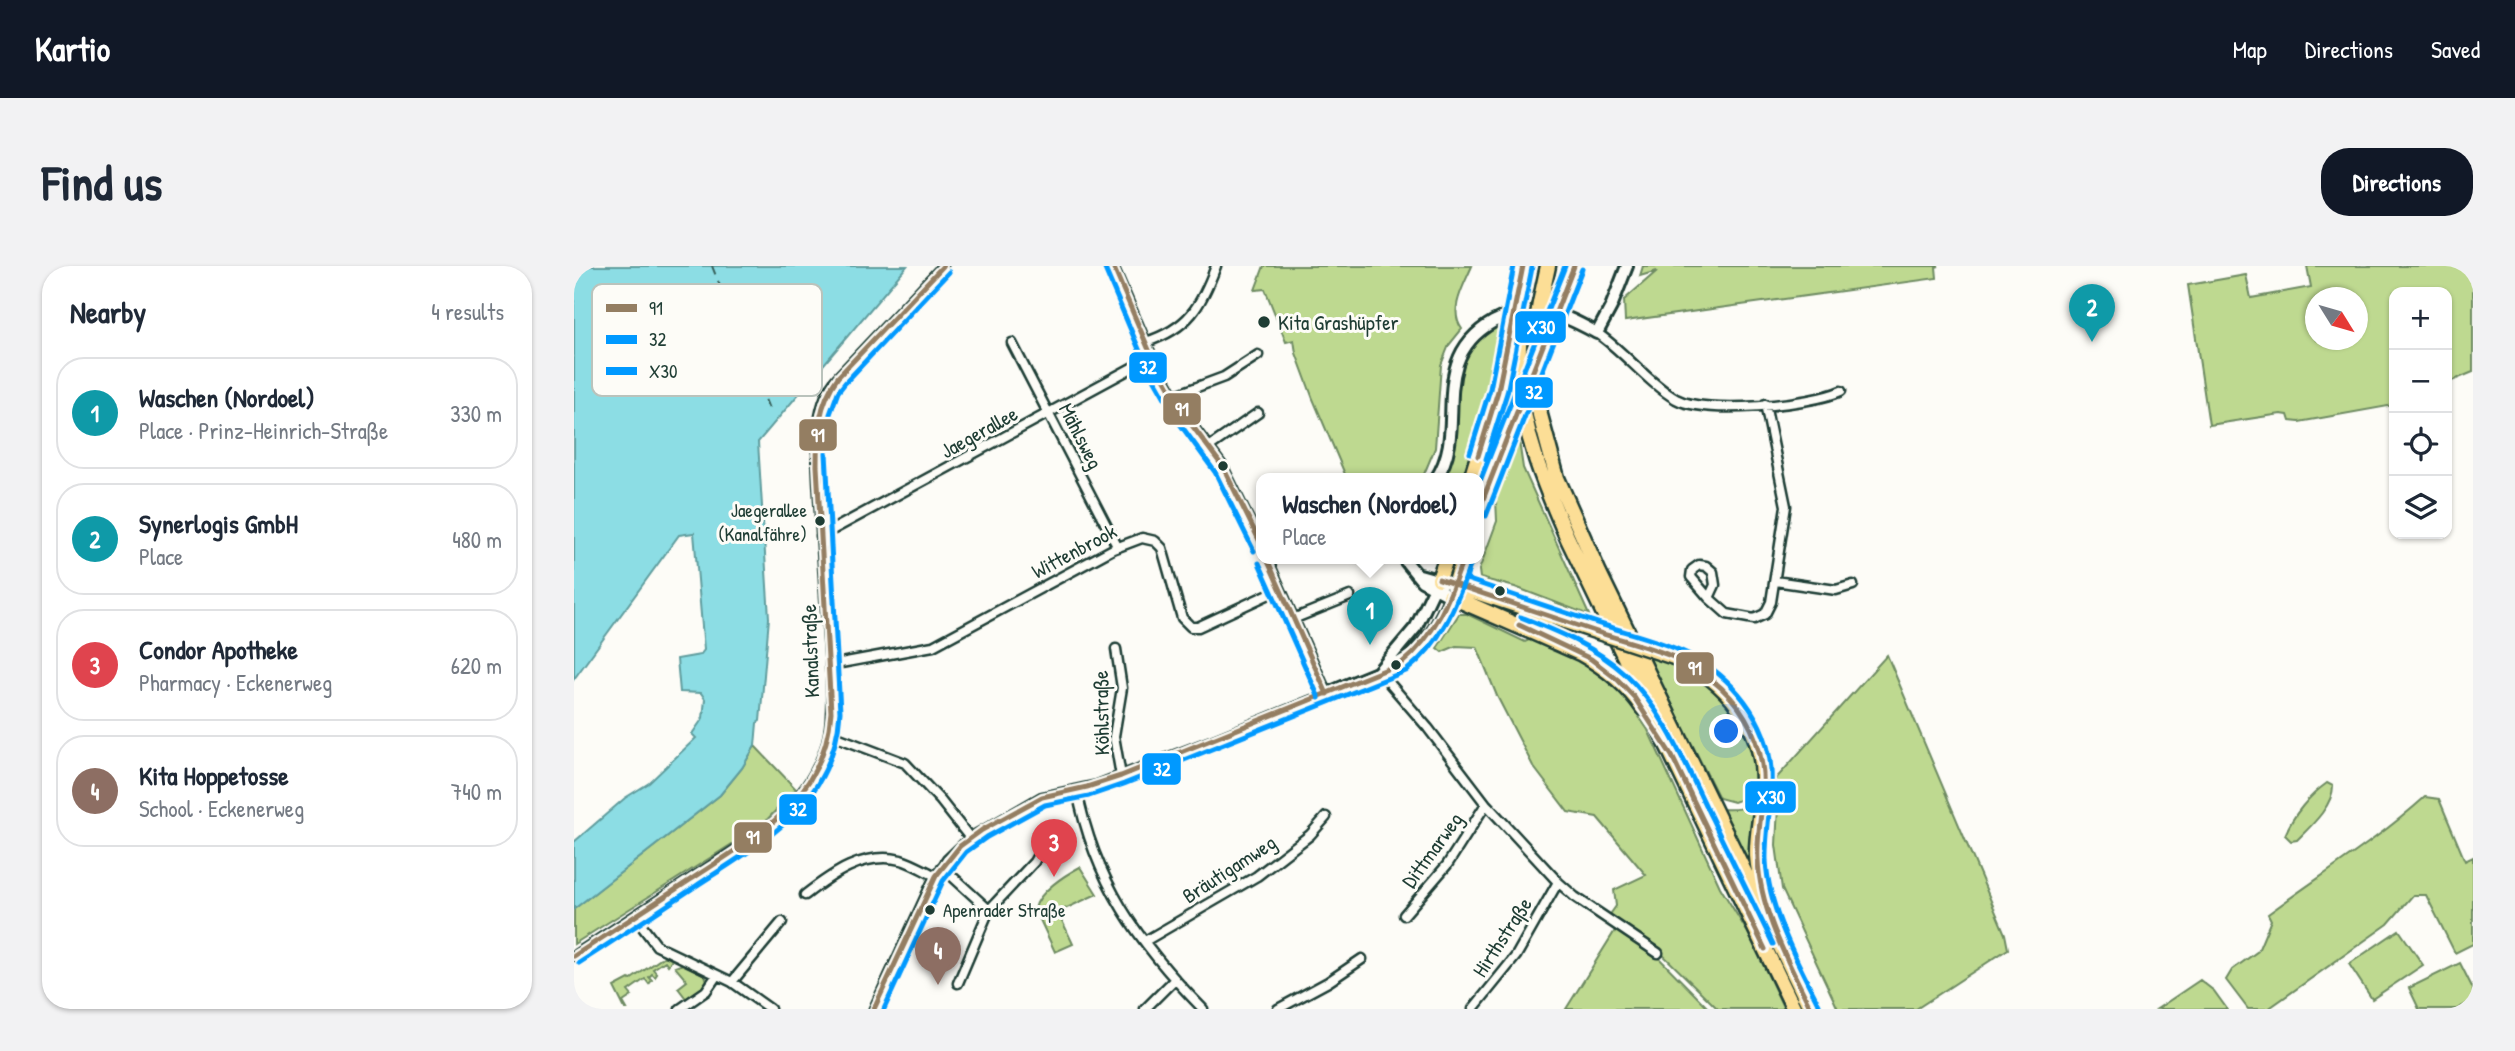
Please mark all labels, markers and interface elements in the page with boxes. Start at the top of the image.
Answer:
text: Kartio [35,27,110,71]
text: Map [2233,33,2267,65]
text: Directions [2305,33,2393,65]
text: Saved [2431,33,2480,65]
button: Directions [2321,148,2473,216]
text: Find us [42,149,162,215]
legend [592,284,822,396]
pin: 2 [2069,284,2115,342]
north arrow [2305,287,2368,350]
map controls [2389,287,2452,539]
button: + [2389,287,2452,350]
text: Nearby [70,292,146,332]
text: 91 [649,295,663,321]
text: 4 results [431,296,504,327]
place label: Kita Grashüpfer [1278,308,1399,337]
line badge: X30 [1514,310,1567,344]
marker: Kita Grashüpfer [1256,314,1272,330]
text: X30 [1527,314,1556,340]
text: 32 [649,326,667,352]
button: − [2389,350,2452,413]
line badge: 32 [1128,351,1168,384]
text: 32 [1139,354,1157,380]
text: X30 [649,358,677,384]
line badge: 32 [1514,376,1554,409]
text: 32 [1525,379,1543,405]
text: Waschen (Nordoel) [139,380,315,415]
line badge: 91 [1162,392,1202,426]
text: 91 [1175,396,1189,422]
text: 1 [91,398,99,429]
text: 330 m [450,398,502,429]
street label: Mählsweg [1052,398,1110,474]
street label: Jaegerallee [935,399,1023,465]
button: locate [2389,413,2452,476]
text: Place · Prinz-Heinrich-Straße [139,415,388,446]
line badge: 91 [798,418,838,452]
text: 91 [811,422,825,448]
unlabelled marker [1216,459,1230,473]
popup [1256,473,1484,564]
button: layers [2389,476,2452,539]
text: Waschen (Nordoel) [1282,486,1458,521]
place label: Jaegerallee (Kanalfähre) [718,497,807,547]
text: Synerlogis GmbH [139,506,298,541]
marker: Jaegerallee (Kanalfähre) [813,514,827,528]
street label: Wittenbrook [1026,516,1122,585]
text: Place [1282,521,1326,552]
text: 2 [90,524,100,555]
text: 480 m [452,524,502,555]
text: Place [139,541,183,572]
unlabelled marker [1493,584,1507,598]
pin: 1 [1347,587,1393,645]
street label: Kanalstraße [794,604,826,698]
text: Condor Apotheke [139,632,298,667]
text: 3 [90,650,100,681]
text: 620 m [451,650,502,681]
line badge: 91 [1675,651,1715,685]
text: 91 [1688,655,1702,681]
unlabelled marker [1389,658,1403,672]
text: Pharmacy · Eckenerweg [139,667,332,698]
street label: Köhlstraße [1086,670,1116,756]
your location [1709,714,1743,748]
line badge: 32 [1141,752,1182,786]
text: 32 [1153,756,1171,782]
text: Kita Hoppetosse [139,758,289,793]
text: 4 [91,776,99,807]
text: 740 m [451,776,502,807]
line badge: X30 [1744,780,1797,814]
text: X30 [1757,784,1786,810]
text: School · Eckenerweg [139,793,304,824]
line badge: 32 [778,793,818,826]
text: 32 [789,796,807,822]
street label: Dittmarweg [1395,806,1469,894]
pin: 3 [1031,819,1077,877]
line badge: 91 [733,821,773,854]
text: 91 [746,824,760,850]
street label: Bräutigamweg [1176,828,1282,910]
street label: Hirthstraße [1465,891,1539,983]
place label: Apenrader Straße [943,897,1066,923]
marker: Apenrader Straße [923,903,937,917]
pin: 4 [915,927,961,985]

